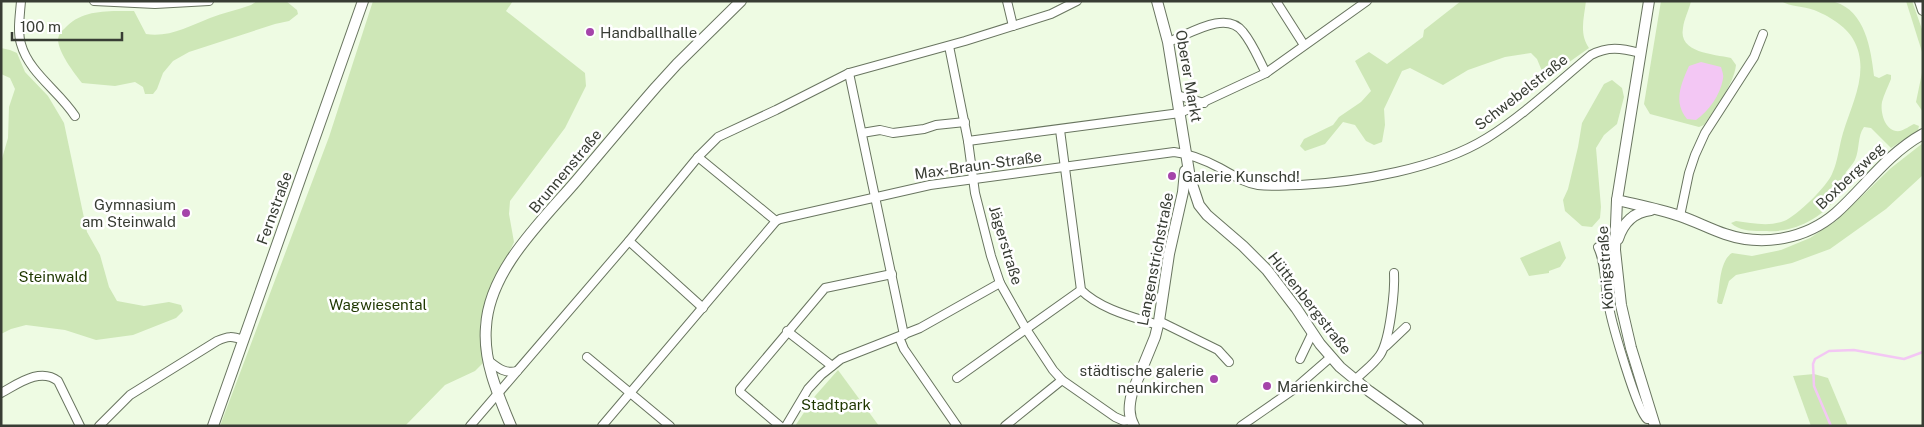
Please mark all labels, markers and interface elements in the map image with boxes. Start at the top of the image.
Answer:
scale bar [12,10,122,42]
text: 100 m [20,18,61,35]
place label: Handballhalle [600,24,697,41]
marker: Handballhalle [584,26,596,38]
street label: Oberer Markt [1173,28,1206,124]
street label: Schwebelstraße [1471,51,1571,133]
street label: Brunnenstraße [525,126,605,216]
street label: Boxbergweg [1812,139,1888,213]
street label: Max-Braun-Straße [913,148,1043,182]
place label: Galerie Kunschd! [1182,168,1300,185]
street label: Fernstraße [253,169,295,247]
marker: Galerie Kunschd! [1166,170,1178,182]
street label: Langenstrichstraße [1134,191,1176,327]
place label: Gymnasium am Steinwald [82,196,176,230]
street label: Jägerstraße [986,203,1026,287]
marker: Gymnasium am Steinwald [180,207,192,219]
street label: Königstraße [1594,225,1616,311]
street label: Hüttenbergstraße [1265,249,1355,357]
park label: Steinwald [18,268,88,285]
park label: Wagwiesental [329,296,427,313]
place label: städtische galerie neunkirchen [1080,362,1204,396]
marker: städtische galerie neunkirchen [1208,373,1220,385]
place label: Marienkirche [1277,378,1368,395]
marker: Marienkirche [1261,380,1273,392]
park label: Stadtpark [801,396,871,413]

